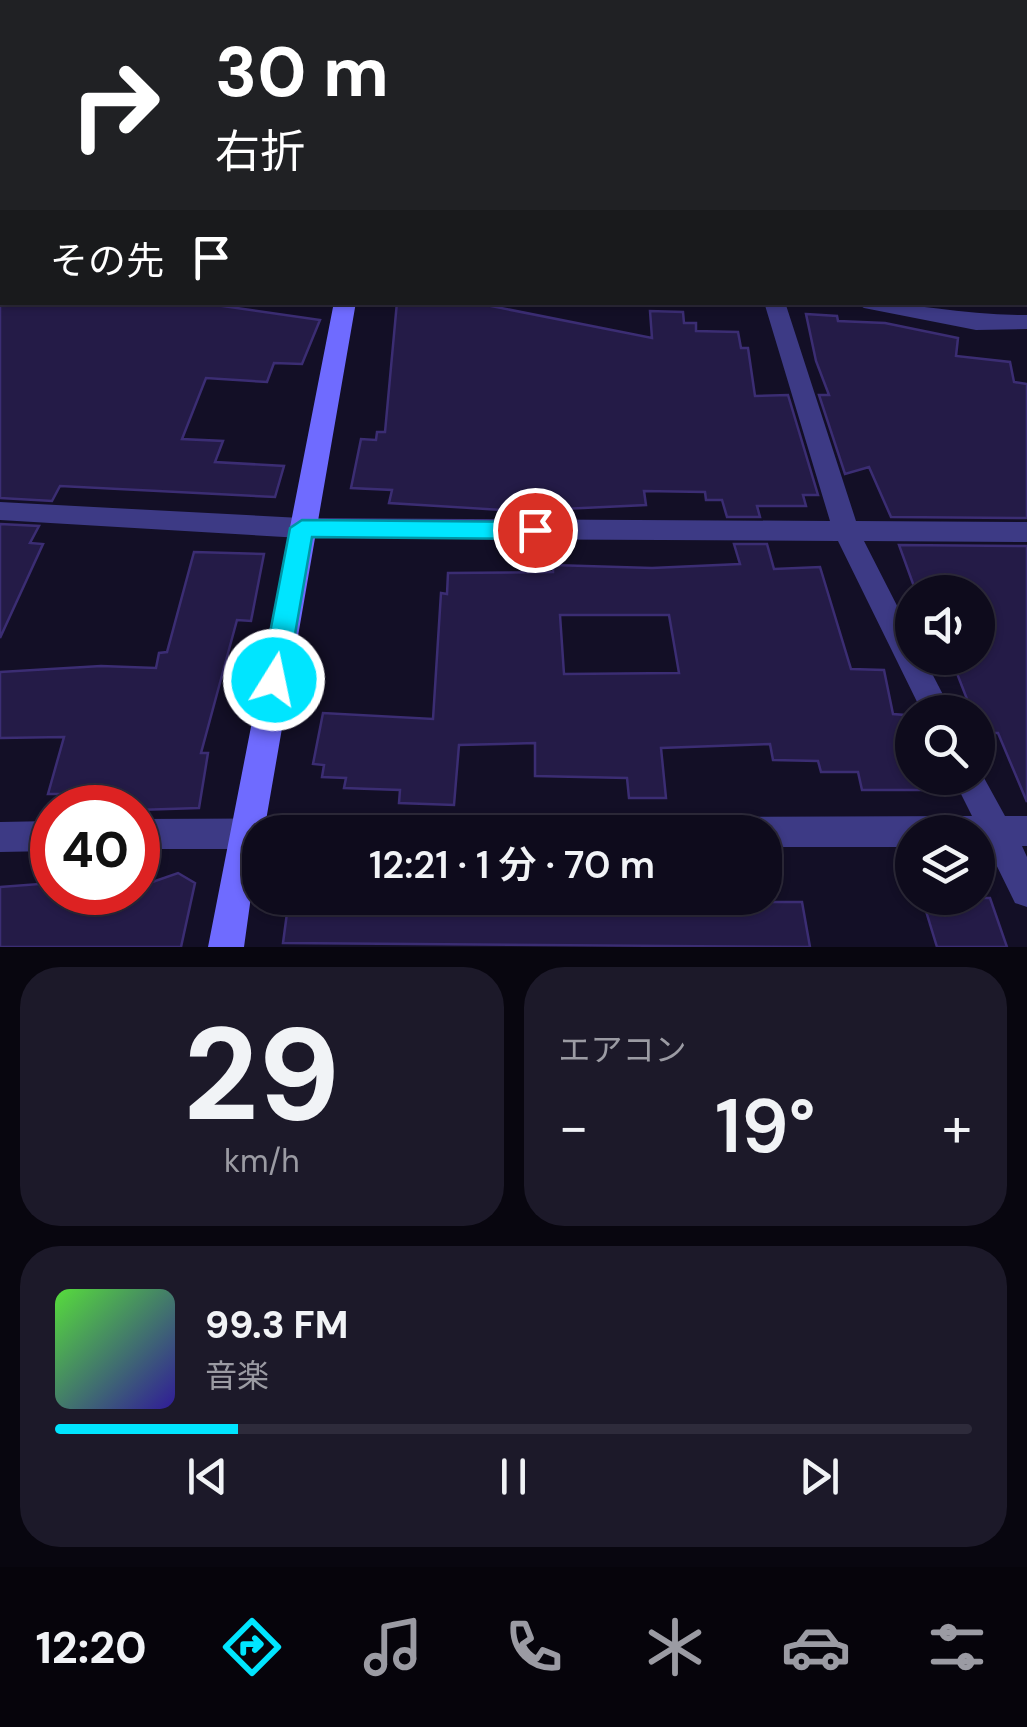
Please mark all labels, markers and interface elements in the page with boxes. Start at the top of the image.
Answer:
text: 30 m [215,27,389,118]
icon: right [50,40,180,170]
text: 右折 [215,122,305,181]
icon: arrive [184,230,239,285]
text: その先 [50,236,164,286]
pin [493,488,578,573]
icon: arrive [508,503,563,558]
map controls [895,575,995,915]
button: sound [895,575,995,675]
position arrow [222,628,326,732]
button: search [895,695,995,795]
speed limit sign: 40 [30,785,160,915]
button: layers [895,815,995,915]
text: 12:21 · 1 分 · 70 m [369,840,655,890]
text: 29 [183,990,340,1159]
text: エアコン [559,1029,687,1071]
text: 19° [715,1078,815,1175]
text: − [559,1091,589,1163]
text: + [942,1091,972,1163]
text: km/h [224,1140,300,1182]
text: 99.3 FM [205,1300,348,1350]
text: 音楽 [205,1355,269,1397]
icon: previous [180,1449,235,1504]
icon: pause [486,1449,541,1504]
icon: next [792,1449,847,1504]
icon: directions [217,1612,287,1682]
icon: music [358,1612,428,1682]
icon: phone [499,1612,569,1682]
icon: climate [640,1612,710,1682]
icon: car [781,1612,851,1682]
icon: filters [922,1612,992,1682]
text: 12:20 [35,1618,147,1677]

